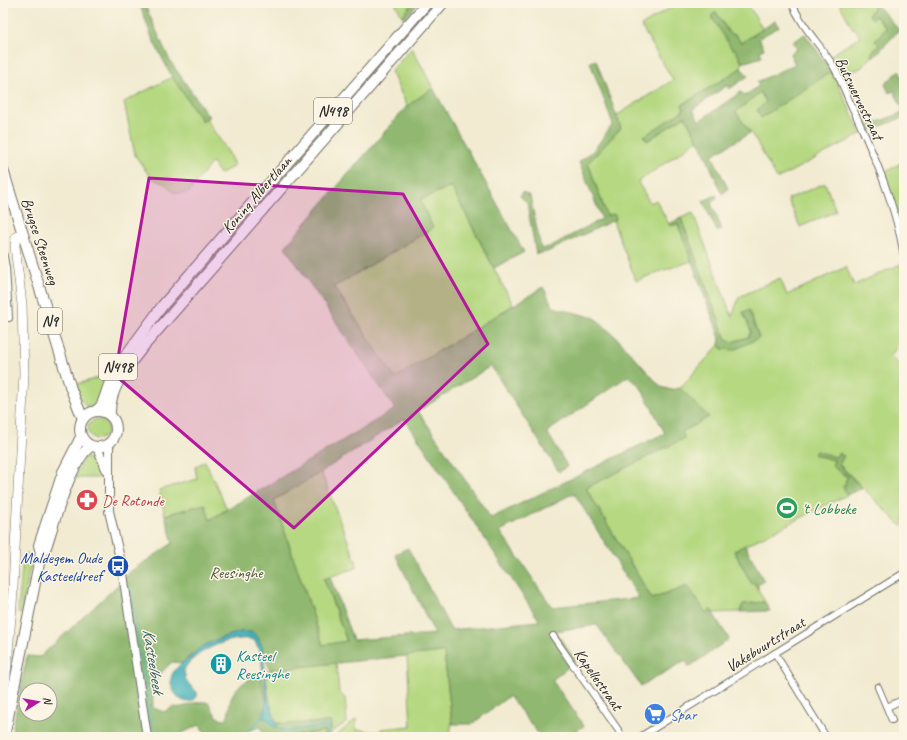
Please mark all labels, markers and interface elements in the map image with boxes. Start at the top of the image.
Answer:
street label: Butswervestraat [830,54,889,146]
road number: N498 [314,98,352,124]
street label: Koning Albertlaan [218,151,297,238]
street label: Brugse Steenweg [17,195,64,289]
road number: N9 [38,308,62,334]
road number: N498 [99,354,137,380]
pharmacy icon: De Rotonde [74,487,100,513]
place label: De Rotonde [102,491,166,511]
sports icon: 't Lobbeke [774,495,800,521]
place label: 't Lobbeke [802,499,857,519]
place label: Maldegem Oude Kasteeldreef [20,548,106,586]
bus stop icon: Maldegem Oude Kasteeldreef [105,553,131,579]
park label: Reesinghe [210,563,264,583]
street label: Vakebuurtstraat [722,612,810,677]
water label: Kasteelbeek [138,627,169,698]
street label: Kapellestraat [570,645,628,716]
place label: Kasteel Reesinghe [236,646,291,684]
building icon: Kasteel Reesinghe [208,651,234,677]
north arrow [18,682,58,722]
text: N [40,695,56,707]
supermarket icon: Spar [642,701,668,727]
place label: Spar [670,705,698,725]

